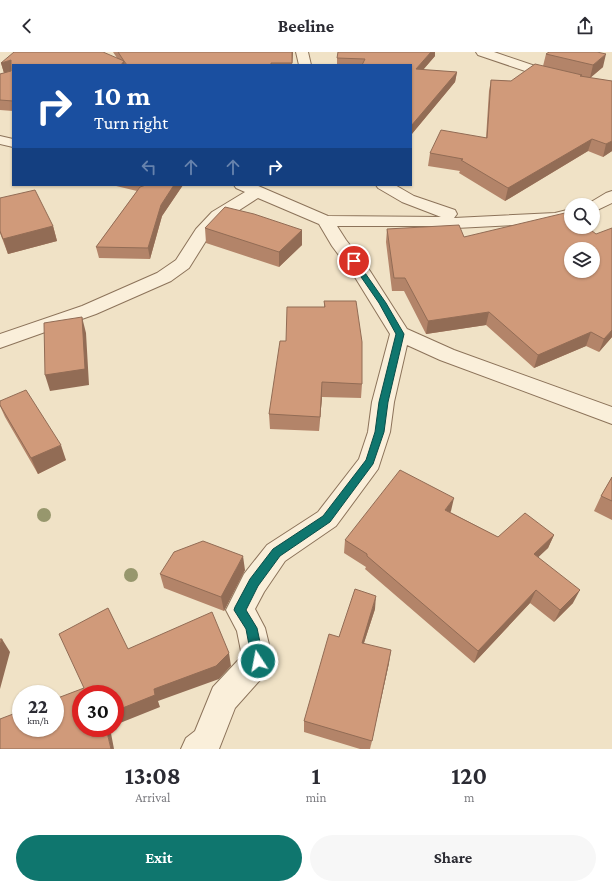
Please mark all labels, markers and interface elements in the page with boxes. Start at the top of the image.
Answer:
icon: back [16,15,38,37]
icon: share [574,15,596,37]
text: Beeline [278,16,334,36]
icon: right [28,80,80,132]
text: 10 m [94,80,151,111]
text: Turn right [94,113,168,133]
icon: left [138,156,160,178]
icon: ahead [180,156,202,178]
icon: ahead [222,156,244,178]
icon: right [264,156,286,178]
map controls [564,198,600,278]
button: search [564,198,600,234]
button: layers [564,242,600,278]
pin [337,244,371,278]
icon: arrive [343,250,365,272]
position arrow [237,640,279,682]
speed limit sign: 30 [72,685,124,737]
text: 22 [28,695,48,717]
text: km/h [27,715,49,726]
text: 13:08 [125,762,181,789]
text: 1 [312,762,321,789]
text: 120 [451,762,487,789]
text: Arrival [135,790,171,805]
text: min [306,790,326,805]
text: m [464,790,474,805]
button: Exit [16,835,302,881]
button: Share [310,835,596,881]

